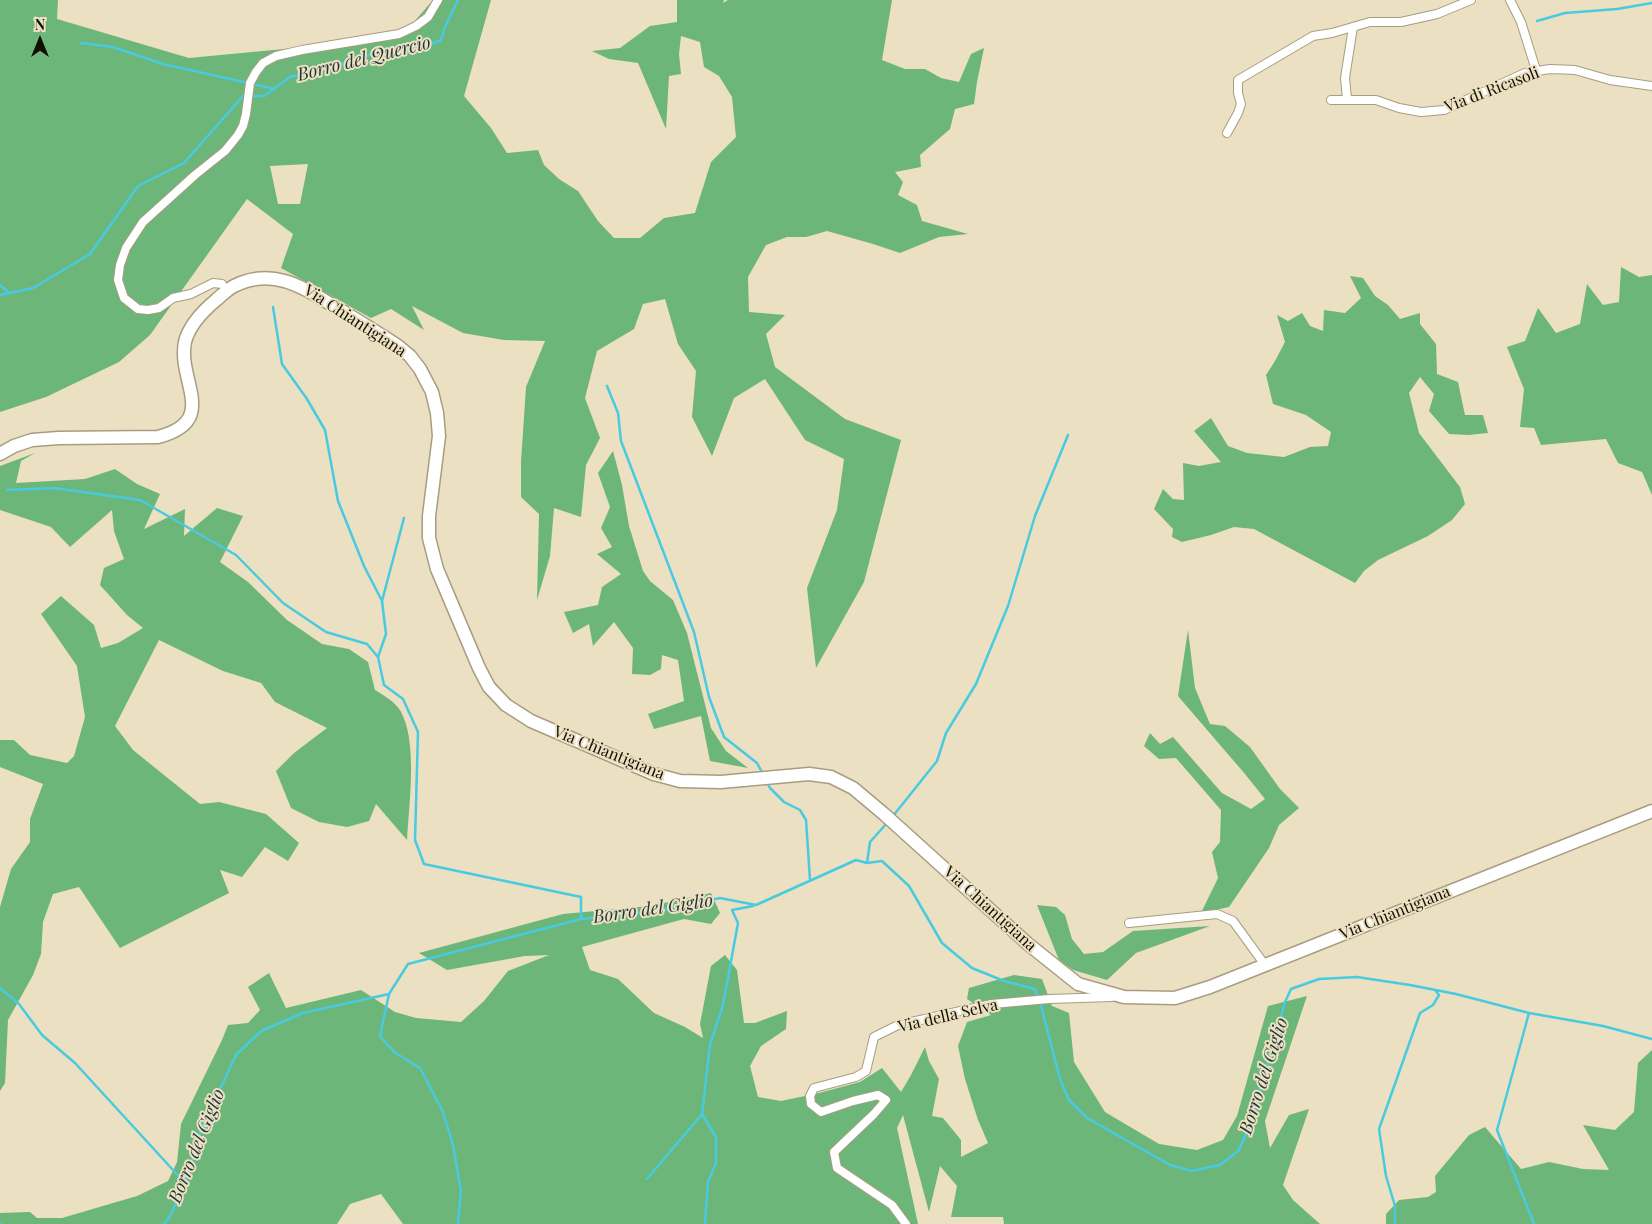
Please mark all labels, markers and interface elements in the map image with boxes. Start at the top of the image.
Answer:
north arrow [15,15,65,65]
text: N [35,15,45,34]
water label: Borro del Quercio [295,32,433,86]
street label: Via di Ricasoli [1442,63,1542,117]
street label: Via Chiantigiana [300,281,410,361]
street label: Via Chiantigiana [551,722,667,784]
street label: Via Chiantigiana [940,862,1040,956]
street label: Via Chiantigiana [1337,882,1453,944]
water label: Borro del Giglio [592,890,714,928]
street label: Via della Selva [896,995,1000,1037]
water label: Borro del Giglio [1235,1015,1293,1137]
water label: Borro del Giglio [164,1086,230,1206]

